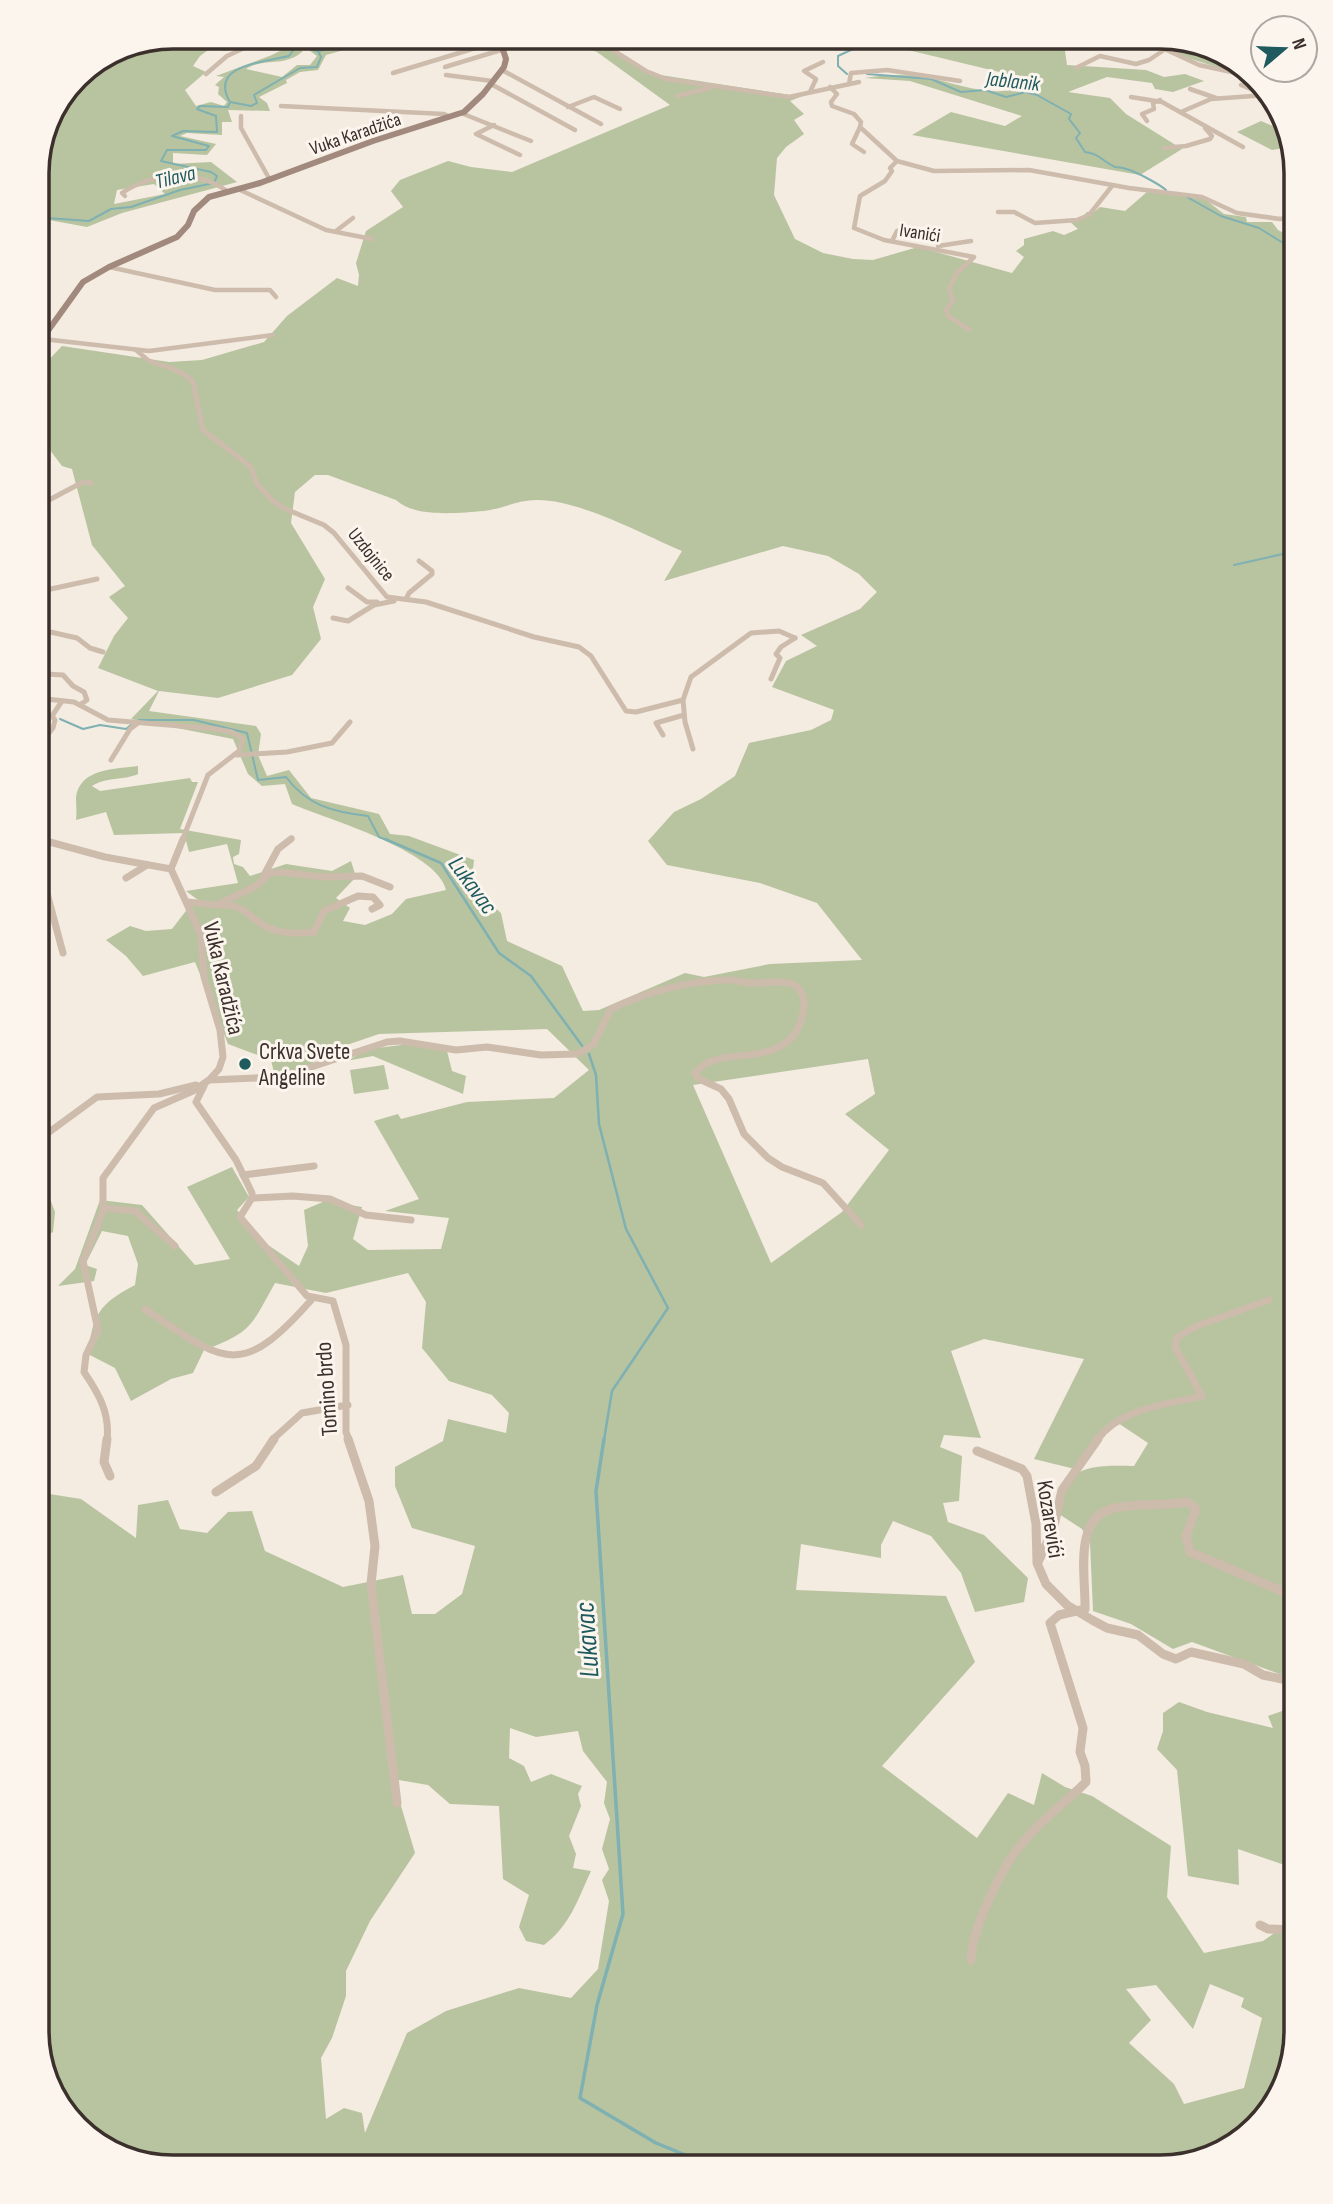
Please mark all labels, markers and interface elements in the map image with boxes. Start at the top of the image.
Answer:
north arrow [1249,14,1319,84]
text: N [1286,35,1311,52]
water label: Jablanik [983,66,1042,97]
street label: Vuka Karadžića [307,108,404,161]
water label: Tilava [152,160,198,195]
street label: Ivanići [898,219,942,248]
street label: Uzdojnice [342,524,399,586]
water label: Lukavac [442,851,504,920]
street label: Vuka Karadžića [196,919,250,1037]
place label: Crkva Svete Angeline [258,1038,350,1092]
marker: Crkva Svete Angeline [237,1056,253,1072]
street label: Tomino brdo [310,1341,344,1437]
street label: Kozarevići [1030,1478,1070,1560]
water label: Lukavac [568,1601,607,1679]

